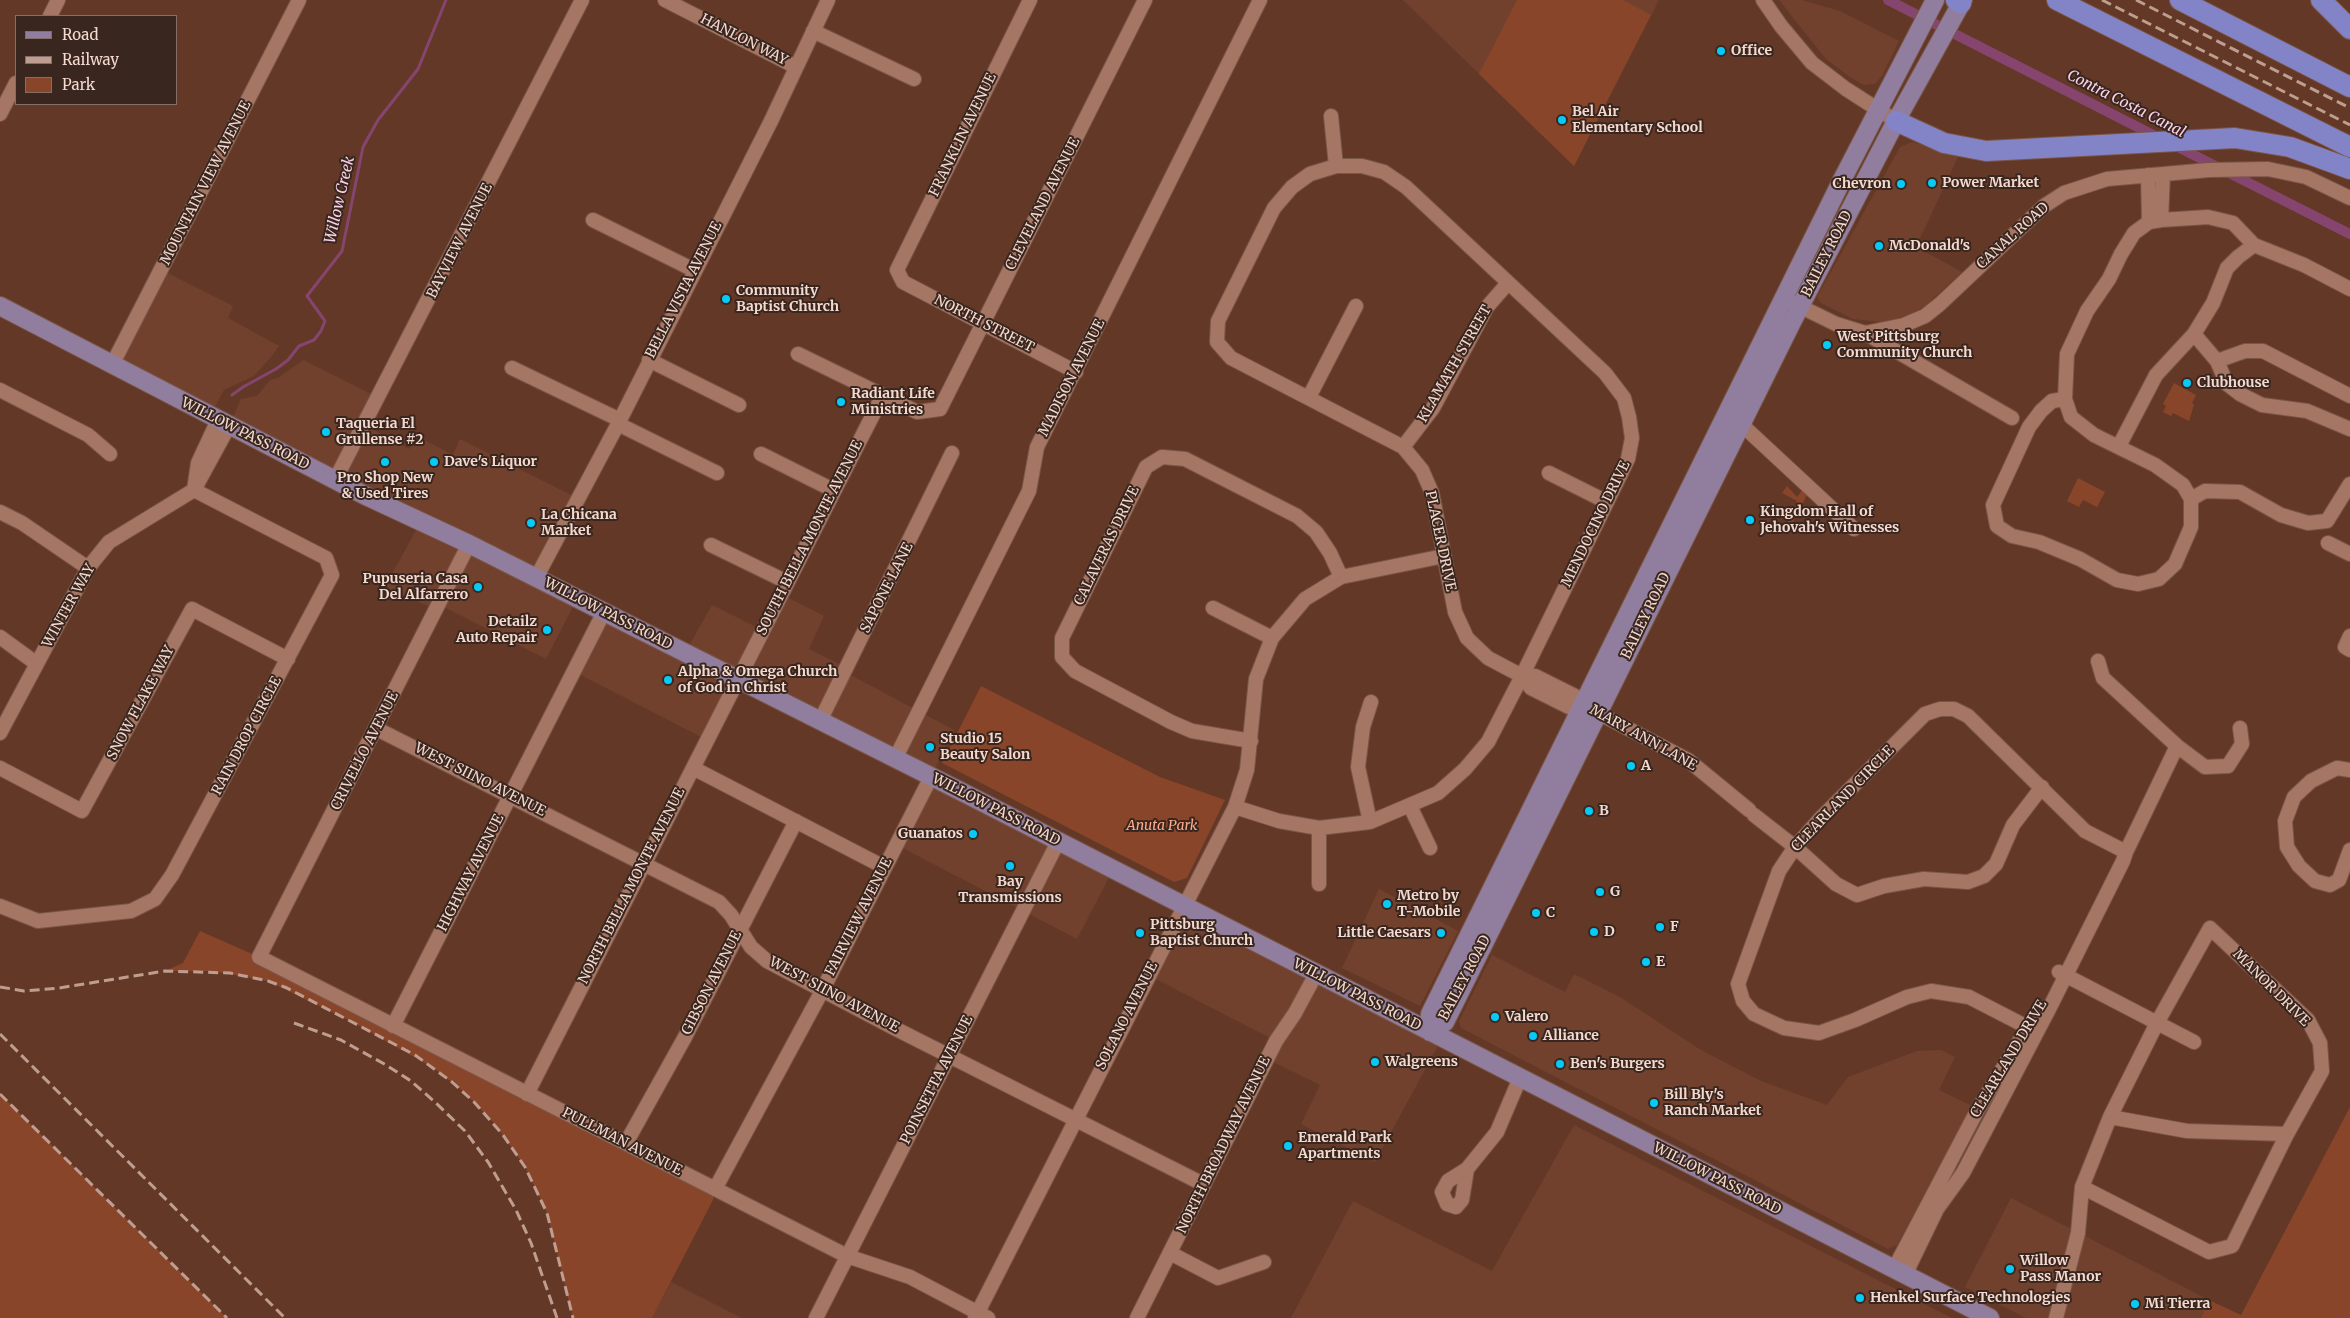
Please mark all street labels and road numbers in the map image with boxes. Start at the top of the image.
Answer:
street label: HANLON WAY [698,11,790,69]
street label: FRANKLIN AVENUE [926,71,1000,199]
street label: MOUNTAIN VIEW AVENUE [157,98,255,268]
street label: CLEVELAND AVENUE [1002,135,1084,273]
street label: BAYVIEW AVENUE [424,181,496,301]
street label: CANAL ROAD [1973,199,2053,273]
street label: BAILEY ROAD [1798,208,1856,300]
street label: BELLA VISTA AVENUE [642,219,726,361]
street label: NORTH STREET [931,292,1037,356]
street label: KLAMATH STREET [1415,302,1495,426]
street label: MADISON AVENUE [1035,317,1109,439]
street label: WILLOW PASS ROAD [178,394,312,474]
street label: SOUTH BELLA MONTE AVENUE [753,438,867,638]
street label: MENDOCINO DRIVE [1558,458,1634,590]
street label: CALAVERAS DRIVE [1071,484,1143,608]
street label: PLACER DRIVE [1421,489,1459,593]
street label: SAPONE LANE [857,540,917,636]
street label: WINTER WAY [39,561,99,651]
street label: BAILEY ROAD [1618,570,1674,662]
street label: WILLOW PASS ROAD [541,574,675,654]
street label: SNOW FLAKE WAY [104,643,178,763]
street label: RAIN DROP CIRCLE [209,674,285,798]
street label: CRIVELLO AVENUE [328,689,402,813]
street label: MARY ANN LANE [1587,702,1699,774]
street label: WEST SIINO AVENUE [412,740,548,820]
street label: CLEARLAND CIRCLE [1788,743,1898,855]
street label: WILLOW PASS ROAD [929,770,1063,850]
street label: NORTH BELLA MONTE AVENUE [575,785,689,987]
street label: HIGHWAY AVENUE [434,812,508,934]
street label: FAIRVIEW AVENUE [822,855,896,979]
street label: GIBSON AVENUE [679,928,745,1038]
street label: BAILEY ROAD [1436,933,1494,1023]
street label: MANOR DRIVE [2229,946,2313,1030]
street label: WEST SIINO AVENUE [766,954,902,1036]
street label: WILLOW PASS ROAD [1290,955,1424,1035]
street label: SOLANO AVENUE [1093,959,1161,1073]
street label: CLEARLAND DRIVE [1967,997,2051,1121]
street label: POINSETTA AVENUE [897,1013,977,1147]
street label: NORTH BROADWAY AVENUE [1174,1054,1274,1236]
street label: PULLMAN AVENUE [559,1104,685,1180]
street label: WILLOW PASS ROAD [1650,1139,1784,1219]

